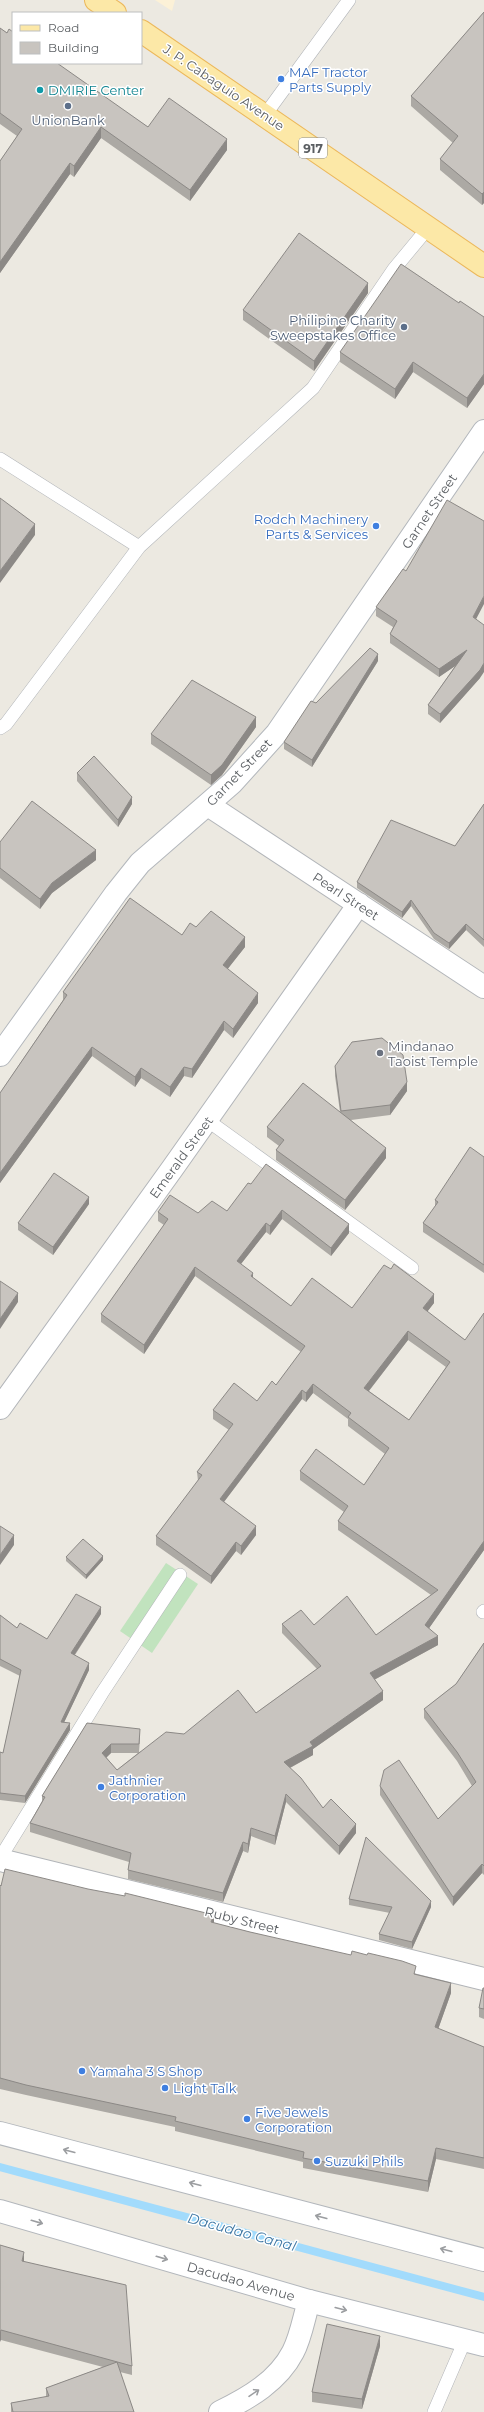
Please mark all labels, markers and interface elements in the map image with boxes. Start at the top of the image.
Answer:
legend [12,12,142,64]
text: Road [48,20,79,35]
text: Building [48,40,99,55]
street label: J. P. Cabaguio Avenue [160,40,288,134]
place label: MAF Tractor Parts Supply [289,64,372,95]
marker: MAF Tractor Parts Supply [276,74,286,84]
place label: DMIRIE Center [48,82,144,98]
marker: DMIRIE Center [35,85,45,95]
marker: UnionBank [63,101,73,111]
place label: UnionBank [31,112,105,128]
road number: 917 [299,138,327,158]
place label: Philipine Charity Sweepstakes Office [270,312,397,343]
marker: Philipine Charity Sweepstakes Office [399,322,409,332]
street label: Garnet Street [398,470,460,552]
place label: Rodch Machinery Parts & Services [254,511,369,542]
marker: Rodch Machinery Parts & Services [371,521,381,531]
street label: Garnet Street [203,735,275,809]
street label: Pearl Street [310,869,382,923]
place label: Mindanao Taoist Temple [388,1038,478,1069]
marker: Mindanao Taoist Temple [375,1048,385,1058]
street label: Emerald Street [146,1113,216,1201]
place label: Jathnier Corporation [108,1772,186,1803]
marker: Jathnier Corporation [96,1782,106,1792]
street label: Ruby Street [203,1903,281,1937]
place label: Yamaha 3 S Shop [90,2063,202,2079]
marker: Yamaha 3 S Shop [77,2066,87,2076]
place label: Light Talk [173,2080,237,2096]
marker: Light Talk [160,2083,170,2093]
place label: Five Jewels Corporation [255,2104,332,2135]
marker: Five Jewels Corporation [242,2114,252,2124]
one-way arrow [63,2147,76,2154]
place label: Suzuki Phils [325,2153,403,2169]
marker: Suzuki Phils [312,2156,322,2166]
one-way arrow [189,2180,202,2187]
water label: Dacudao Canal [186,2209,299,2255]
one-way arrow [314,2213,327,2220]
one-way arrow [31,2219,44,2226]
one-way arrow [440,2246,453,2253]
one-way arrow [156,2255,169,2262]
street label: Dacudao Avenue [185,2258,297,2304]
one-way arrow [334,2306,347,2313]
one-way arrow [248,2389,259,2397]

